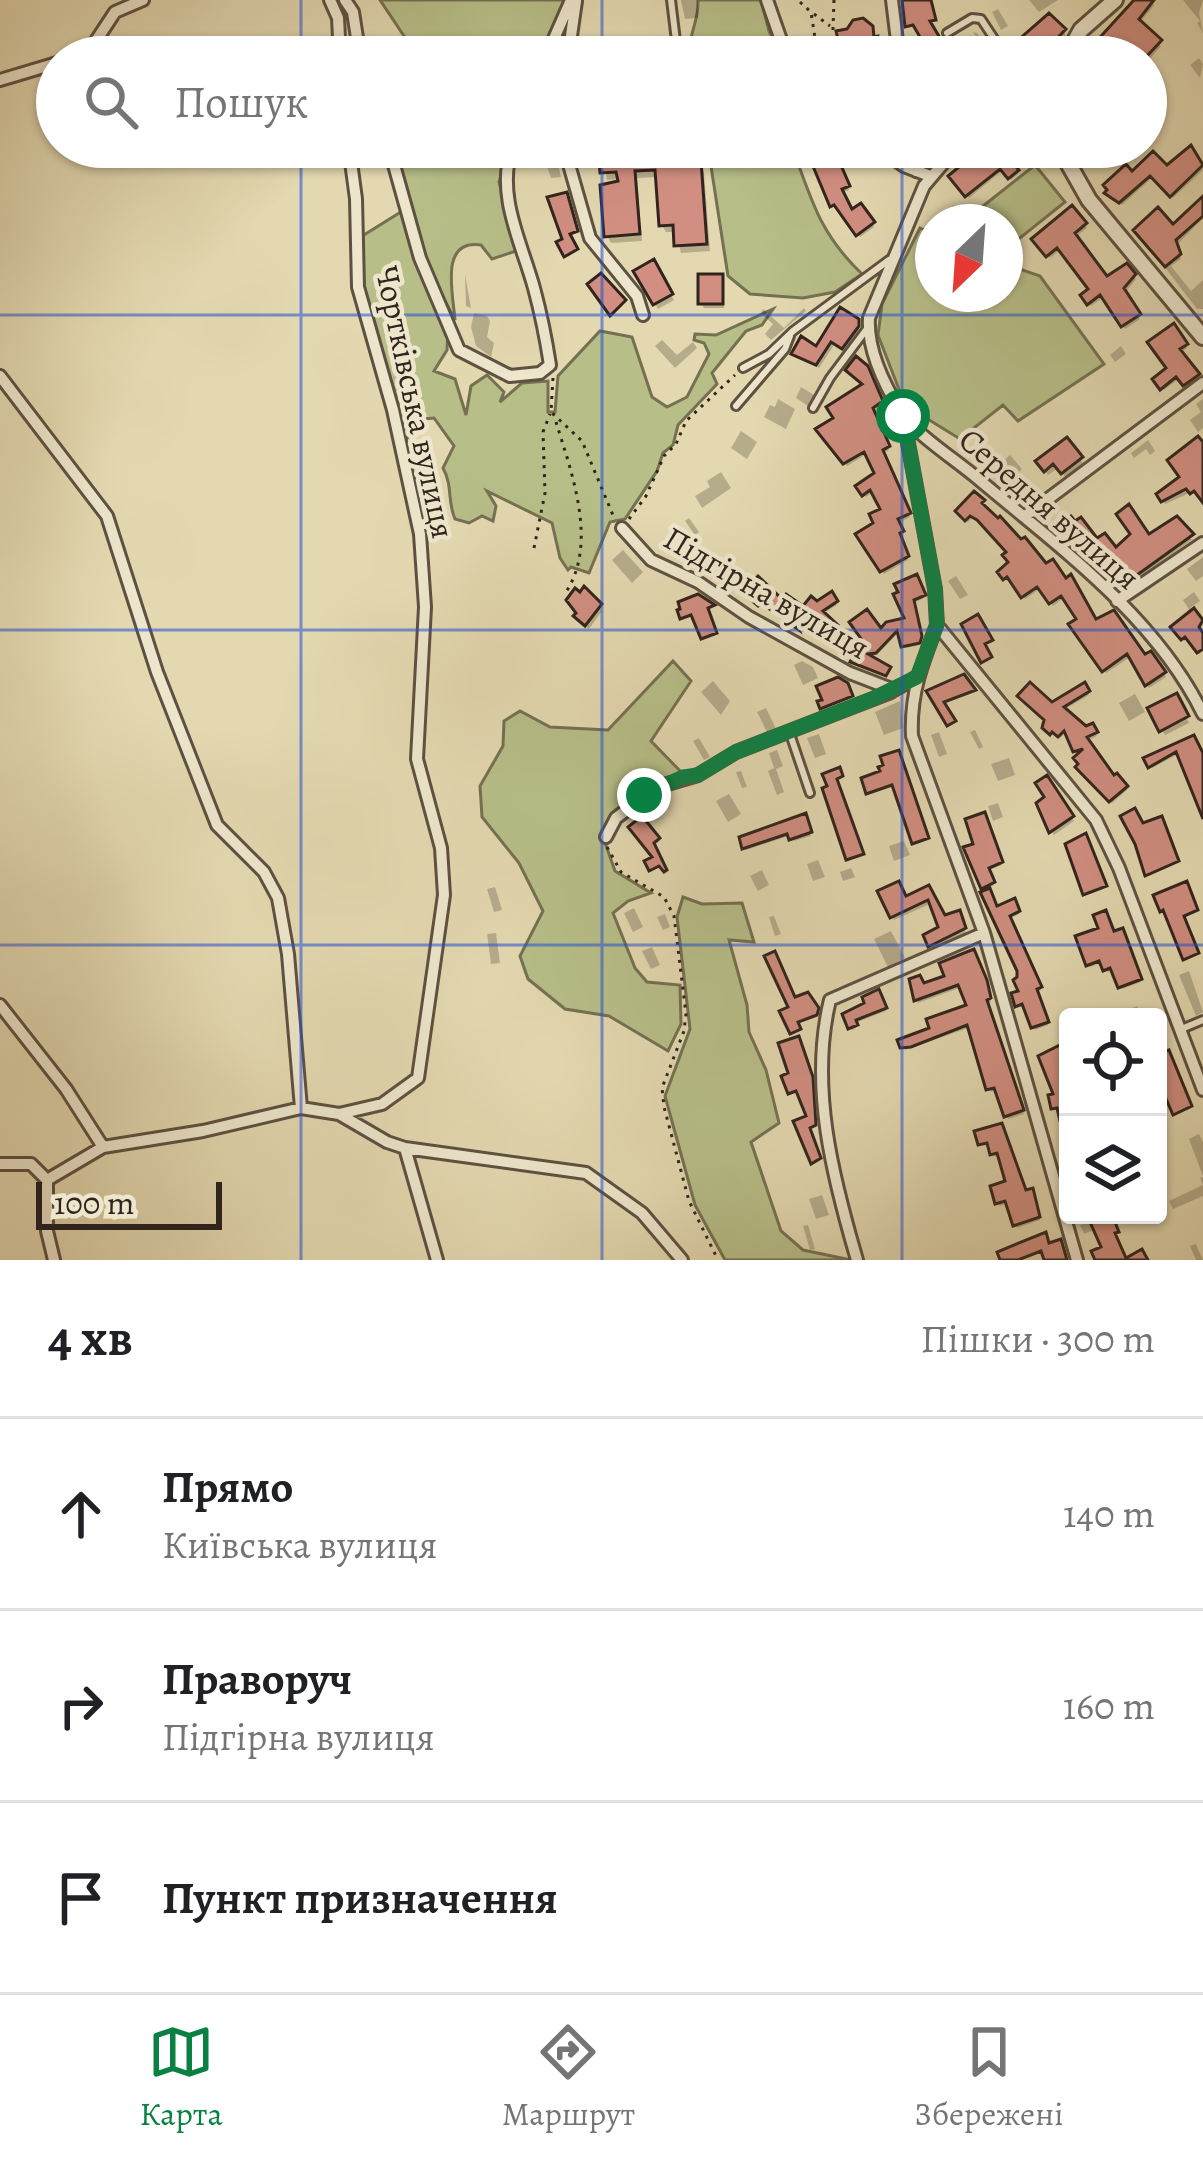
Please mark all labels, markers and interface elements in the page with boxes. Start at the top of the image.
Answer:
search box [36,36,1167,168]
icon: search [78,69,144,135]
text: Пошук [174,71,308,133]
north arrow [915,204,1023,312]
street label: Чортківська вулиця [365,262,466,542]
route start [876,389,930,443]
street label: Середня вулиця [950,417,1150,599]
street label: Підгірна вулиця [656,515,878,670]
route end [617,768,671,822]
map controls [1059,1008,1167,1224]
button: locate [1059,1008,1167,1116]
button: layers [1059,1116,1167,1224]
scale bar [36,1176,222,1229]
text: 100 m [54,1180,134,1225]
text: 4 хв [48,1303,133,1373]
text: Пішки · 300 m [921,1312,1155,1365]
text: Прямо [162,1456,293,1518]
icon: ahead [48,1481,114,1547]
text: 140 m [1063,1487,1155,1540]
text: Київська вулиця [162,1518,437,1571]
text: Праворуч [162,1648,352,1710]
icon: right [48,1673,114,1739]
text: 160 m [1063,1679,1155,1732]
text: Підгірна вулиця [162,1710,435,1763]
icon: arrive [48,1865,114,1931]
text: Пункт призначення [162,1867,558,1929]
tab: Карта [139,2019,223,2136]
tab: Маршрут [502,2019,635,2136]
tab: Збережені [914,2019,1063,2136]

